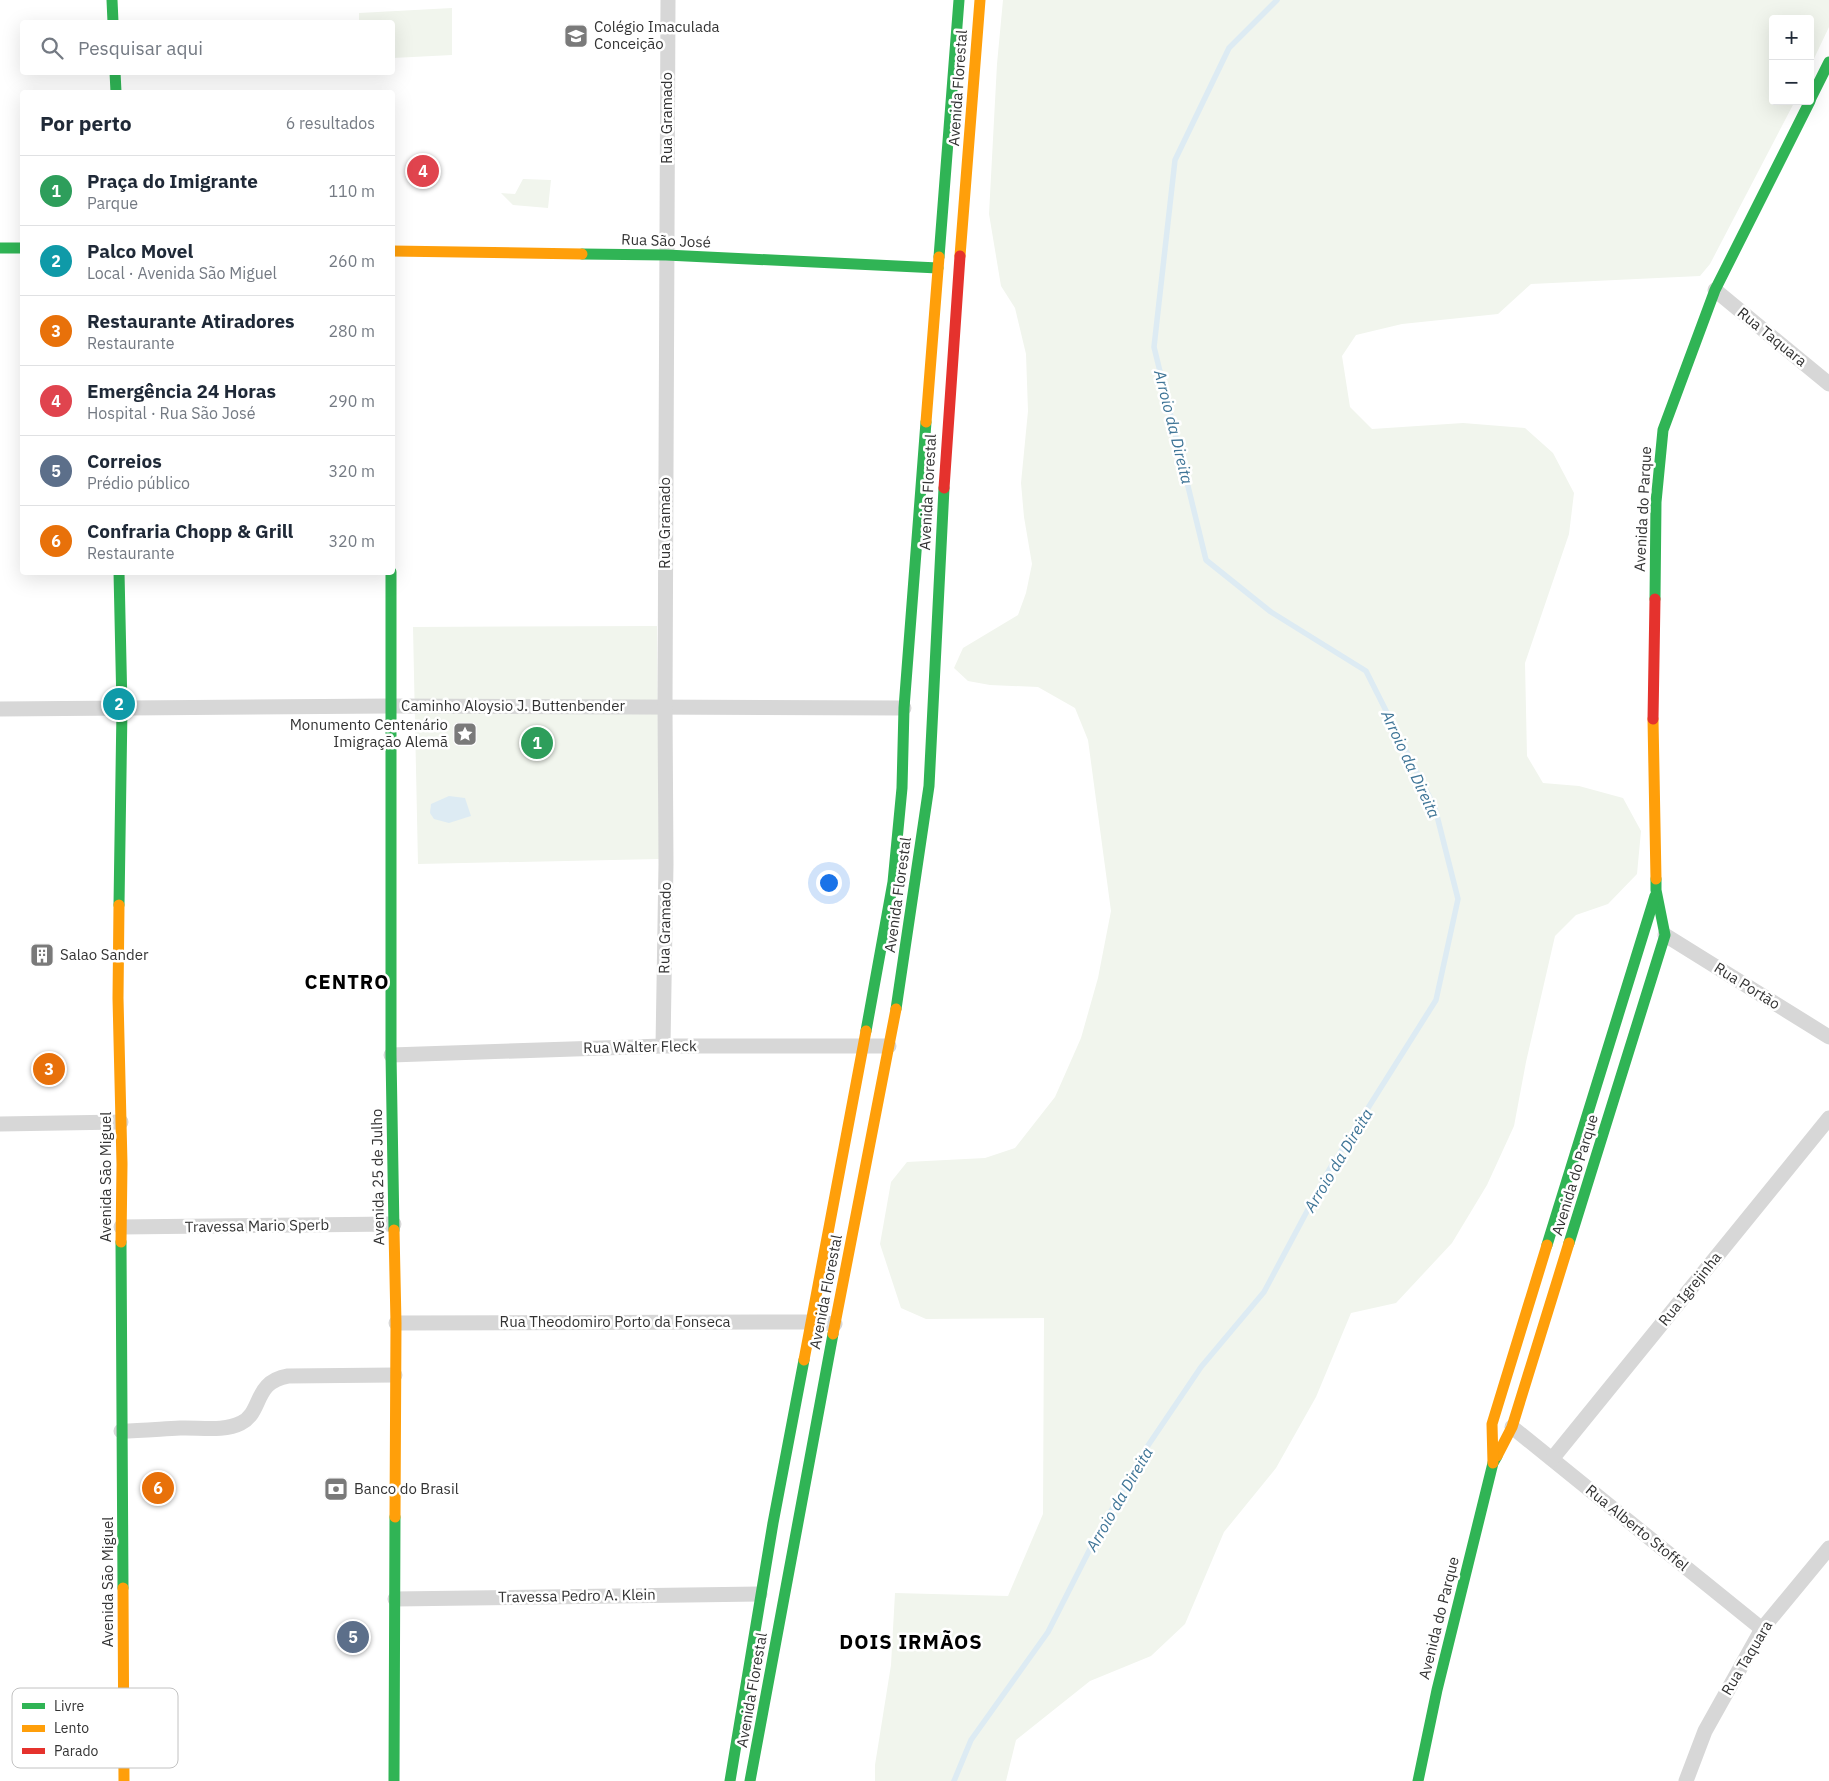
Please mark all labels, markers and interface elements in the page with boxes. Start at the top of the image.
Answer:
map controls [1769,15,1814,105]
button: + [1769,15,1814,60]
place label: Colégio Imaculada Conceição [594,17,720,53]
search box [20,20,395,75]
school or university icon: Colégio Imaculada Conceição [563,23,589,49]
street label: Avenida Florestal [944,29,971,147]
icon: search [38,34,66,62]
text: Pesquisar aqui [78,36,203,60]
button: − [1769,60,1814,105]
street label: Rua Gramado [657,72,676,164]
text: Por perto [40,109,132,137]
text: 6 resultados [286,113,375,133]
pin: 4 [407,152,439,190]
text: Praça do Imigrante [87,169,258,193]
text: 1 [51,181,61,201]
text: 110 m [328,181,375,201]
text: Parque [87,193,138,213]
street label: Rua São José [621,229,711,252]
text: Palco Movel [87,239,193,263]
text: 2 [51,251,61,271]
text: 260 m [328,251,375,271]
text: Local · Avenida São Miguel [87,263,277,283]
street label: Rua Taquara [1734,303,1811,370]
text: Restaurante Atiradores [87,309,295,333]
text: 3 [51,321,61,341]
text: 280 m [328,321,375,341]
text: Restaurante [87,333,175,353]
water label: Arroio da Direita [1150,367,1198,486]
text: Emergência 24 Horas [87,379,276,403]
text: 4 [51,391,61,411]
text: 290 m [328,391,375,411]
text: Hospital · Rua São José [87,403,256,423]
street label: Avenida Florestal [915,433,940,551]
street label: Avenida do Parque [1630,446,1655,572]
text: Correios [87,449,162,473]
text: 5 [51,461,61,481]
text: 320 m [328,461,375,481]
text: Prédio público [87,473,190,493]
street label: Rua Gramado [655,477,674,569]
text: Confraria Chopp & Grill [87,519,293,543]
text: 6 [51,531,61,551]
text: 320 m [328,531,375,551]
text: Restaurante [87,543,175,563]
pin: 2 [103,685,135,723]
street label: Caminho Aloysio J. Buttenbender [401,696,625,715]
water label: Arroio da Direita [1377,706,1445,821]
place label: Monumento Centenário Imigração Alemã [290,715,448,751]
place icon: Monumento Centenário Imigração Alemã [452,721,478,747]
pin: 1 [521,724,553,762]
street label: Avenida Florestal [880,836,915,954]
your location [816,870,842,896]
street label: Rua Gramado [654,882,675,974]
building icon: Salao Sander [29,942,55,968]
place label: Salao Sander [60,945,149,964]
street label: Rua Portão [1711,958,1784,1013]
district label: CENTRO [305,968,389,995]
street label: Rua Walter Fleck [583,1036,697,1057]
pin: 3 [33,1050,65,1088]
water label: Arroio da Direita [1299,1105,1377,1216]
street label: Avenida 25 de Julho [367,1109,388,1245]
street label: Avenida São Miguel [96,1112,115,1242]
street label: Avenida do Parque [1547,1112,1602,1238]
street label: Travessa Mario Sperb [185,1215,329,1236]
street label: Avenida Florestal [805,1233,846,1351]
street label: Rua Igrejinha [1654,1248,1725,1330]
street label: Rua Theodomiro Porto da Fonseca [500,1312,730,1331]
water label: Arroio da Direita [1081,1443,1157,1555]
pin: 6 [142,1469,174,1507]
bank icon: Banco do Brasil [323,1476,349,1502]
place label: Banco do Brasil [354,1479,459,1498]
street label: Rua Alberto Stoffel [1582,1480,1693,1575]
street label: Avenida São Miguel [98,1517,117,1647]
street label: Avenida do Parque [1414,1555,1463,1681]
street label: Travessa Pedro A. Klein [498,1585,656,1606]
street label: Rua Taquara [1717,1617,1776,1699]
pin: 5 [337,1618,369,1656]
district label: DOIS IRMÃOS [839,1628,983,1655]
street label: Avenida Florestal [732,1631,771,1749]
legend [12,1688,178,1768]
text: Livre [54,1697,84,1715]
text: Lento [54,1719,89,1737]
text: Parado [54,1742,98,1760]

